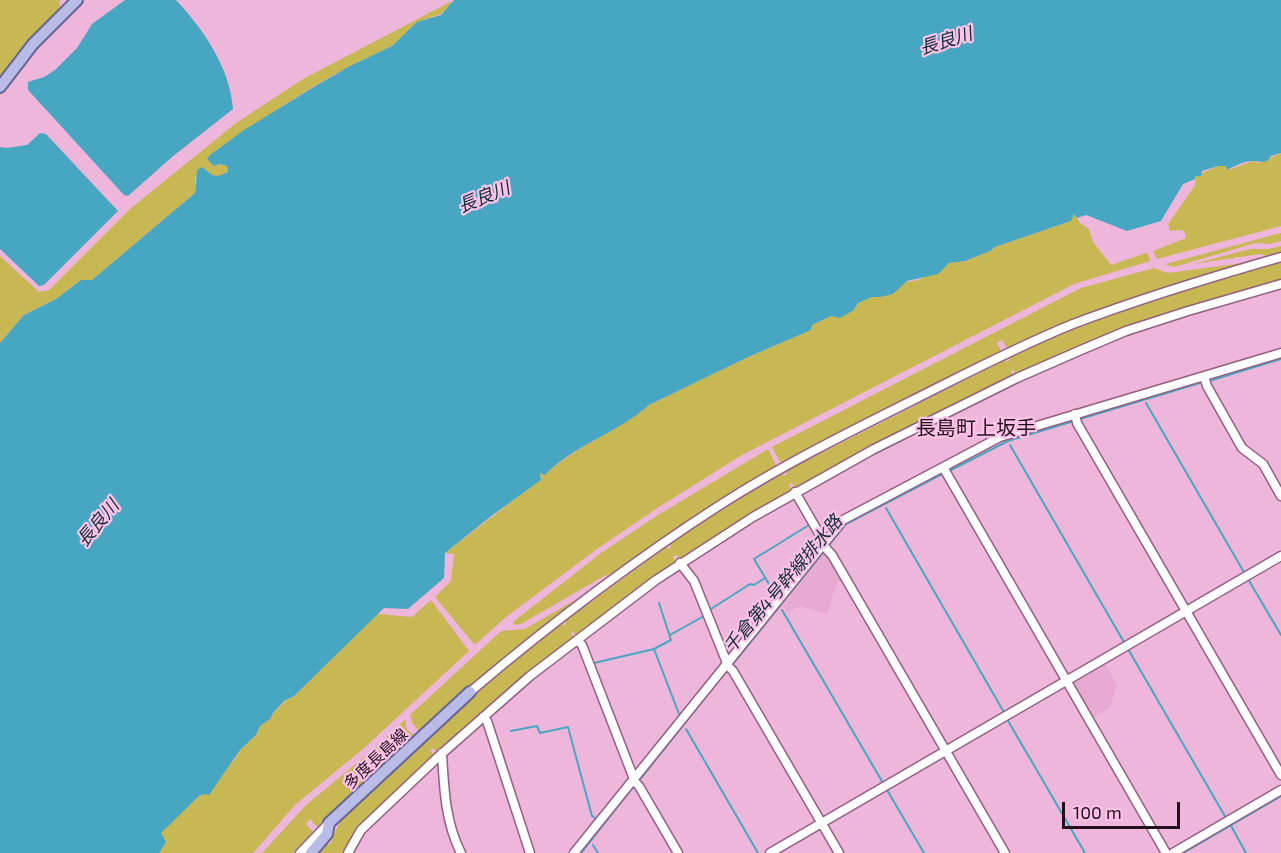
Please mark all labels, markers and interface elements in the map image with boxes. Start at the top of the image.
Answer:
water label: 長良川 [917,23,975,59]
water label: 長良川 [455,177,513,217]
district label: 長島町上坂手 [916,416,1036,440]
water label: 長良川 [72,495,124,551]
water label: 千倉第4号幹線排水路 [719,511,847,657]
street label: 多度長島線 [340,725,412,793]
scale bar [1065,790,1184,828]
text: 100 m [1073,801,1122,823]

